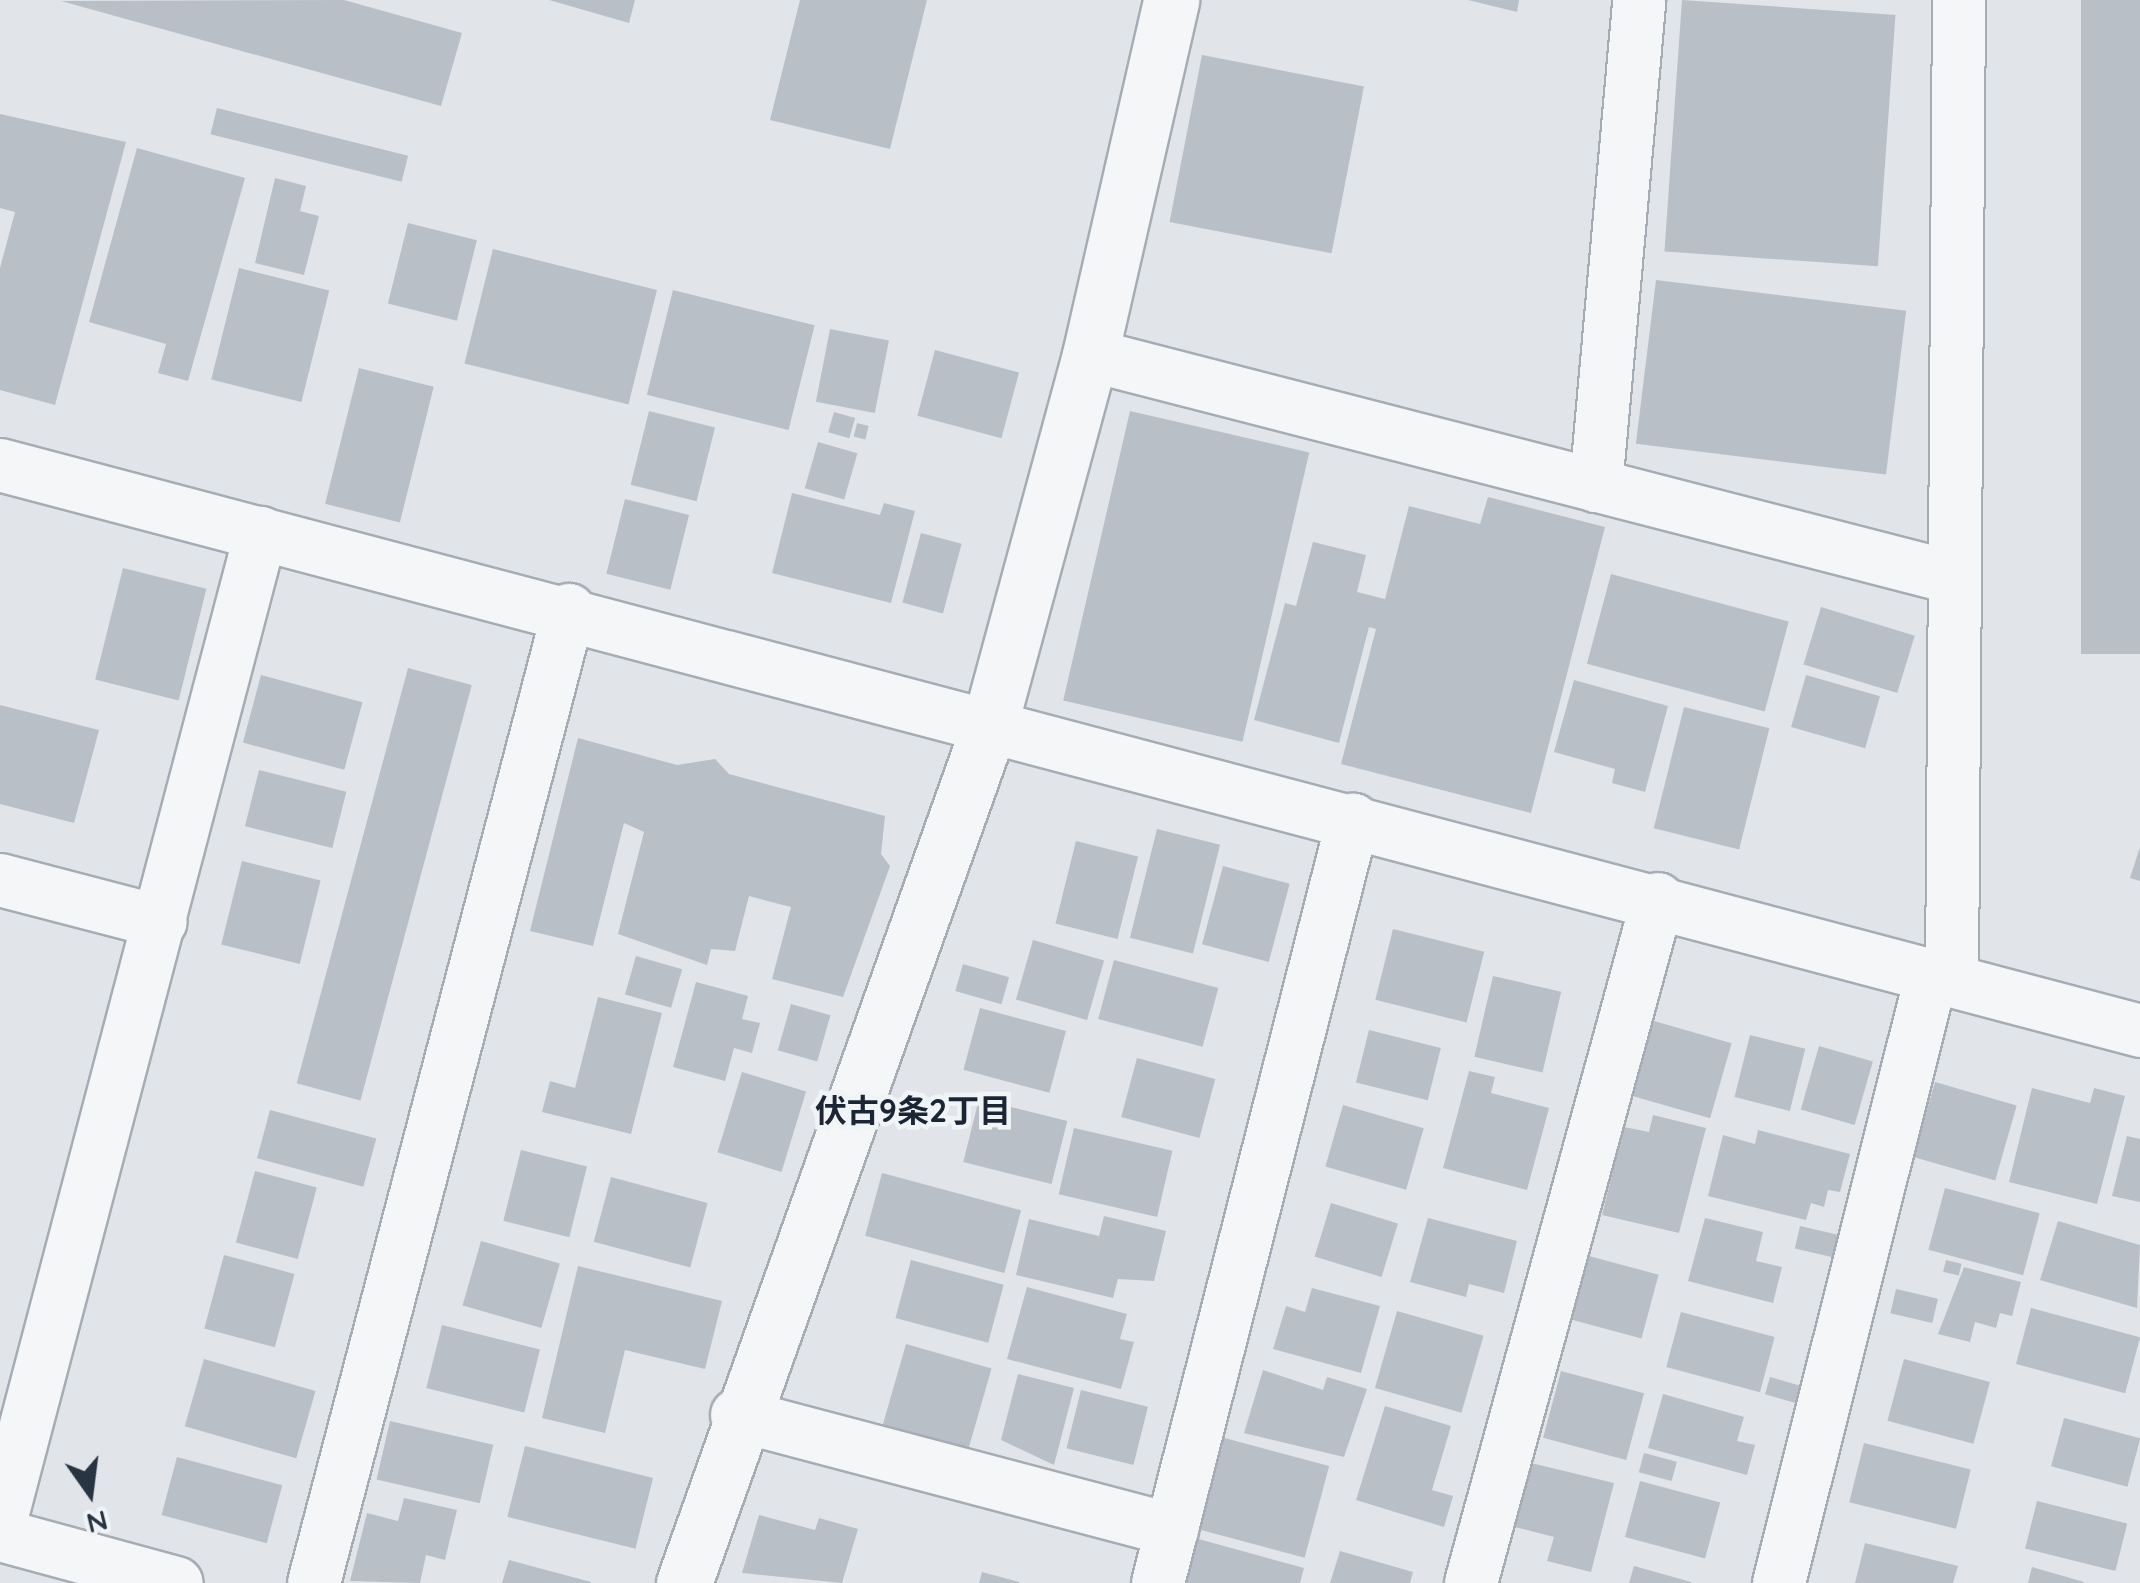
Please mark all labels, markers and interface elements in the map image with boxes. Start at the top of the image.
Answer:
district label: 伏古9条2丁目 [815,1091,1011,1129]
north arrow [40,1443,140,1543]
text: N [83,1503,112,1542]

